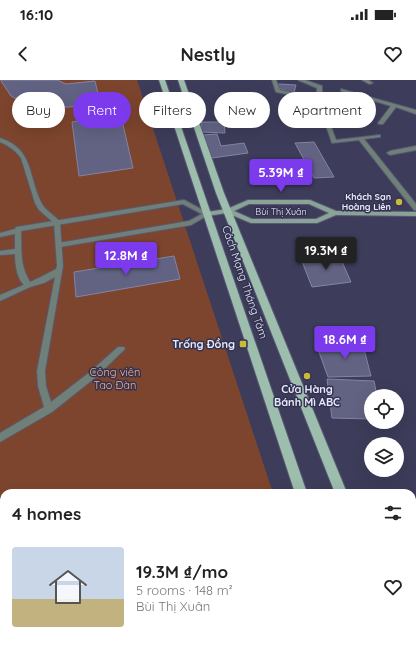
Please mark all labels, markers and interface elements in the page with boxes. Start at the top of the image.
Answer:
text: 16:10 [20,5,53,24]
icon: back [12,43,34,65]
text: Nestly [180,43,236,66]
icon: heart [382,43,404,65]
chip: Buy [12,92,65,128]
chip: Rent [73,92,131,128]
chip: Filters [139,92,206,128]
chip: New [214,92,270,128]
chip: Apartment [278,92,376,128]
pin: 5.39M ₫ [244,159,318,193]
text: 5.39M ₫ [258,164,304,180]
place label: Khách Sạn Hoàng Liên [342,191,391,212]
marker: Khách Sạn Hoàng Liên [394,197,404,207]
street label: Bùi Thị Xuân [255,206,307,217]
street label: Cách Mạng Tháng Tám [219,224,271,340]
pin: 19.3M ₫ [289,237,363,271]
pin: 12.8M ₫ [89,242,163,276]
text: 19.3M ₫ [305,242,347,258]
text: 12.8M ₫ [104,247,148,263]
pin: 18.6M ₫ [308,326,382,360]
text: 18.6M ₫ [323,331,367,347]
place label: Trống Đồng [172,337,235,351]
marker: Trống Đồng [238,339,248,349]
park label: Công viên Tao Đàn [90,365,140,392]
marker: Cửa Hàng Bánh Mì ABC [302,371,312,381]
place label: Cửa Hàng Bánh Mì ABC [274,382,340,409]
map controls [364,389,404,477]
button: locate [364,389,404,429]
button: layers [364,437,404,477]
icon: filters [382,502,404,524]
text: 4 homes [12,503,81,524]
text: 19.3M ₫/mo [136,561,228,582]
icon: home [44,563,92,611]
icon: heart [382,576,404,598]
text: 5 rooms · 148 m² [136,582,233,598]
text: Bùi Thị Xuân [136,598,210,614]

